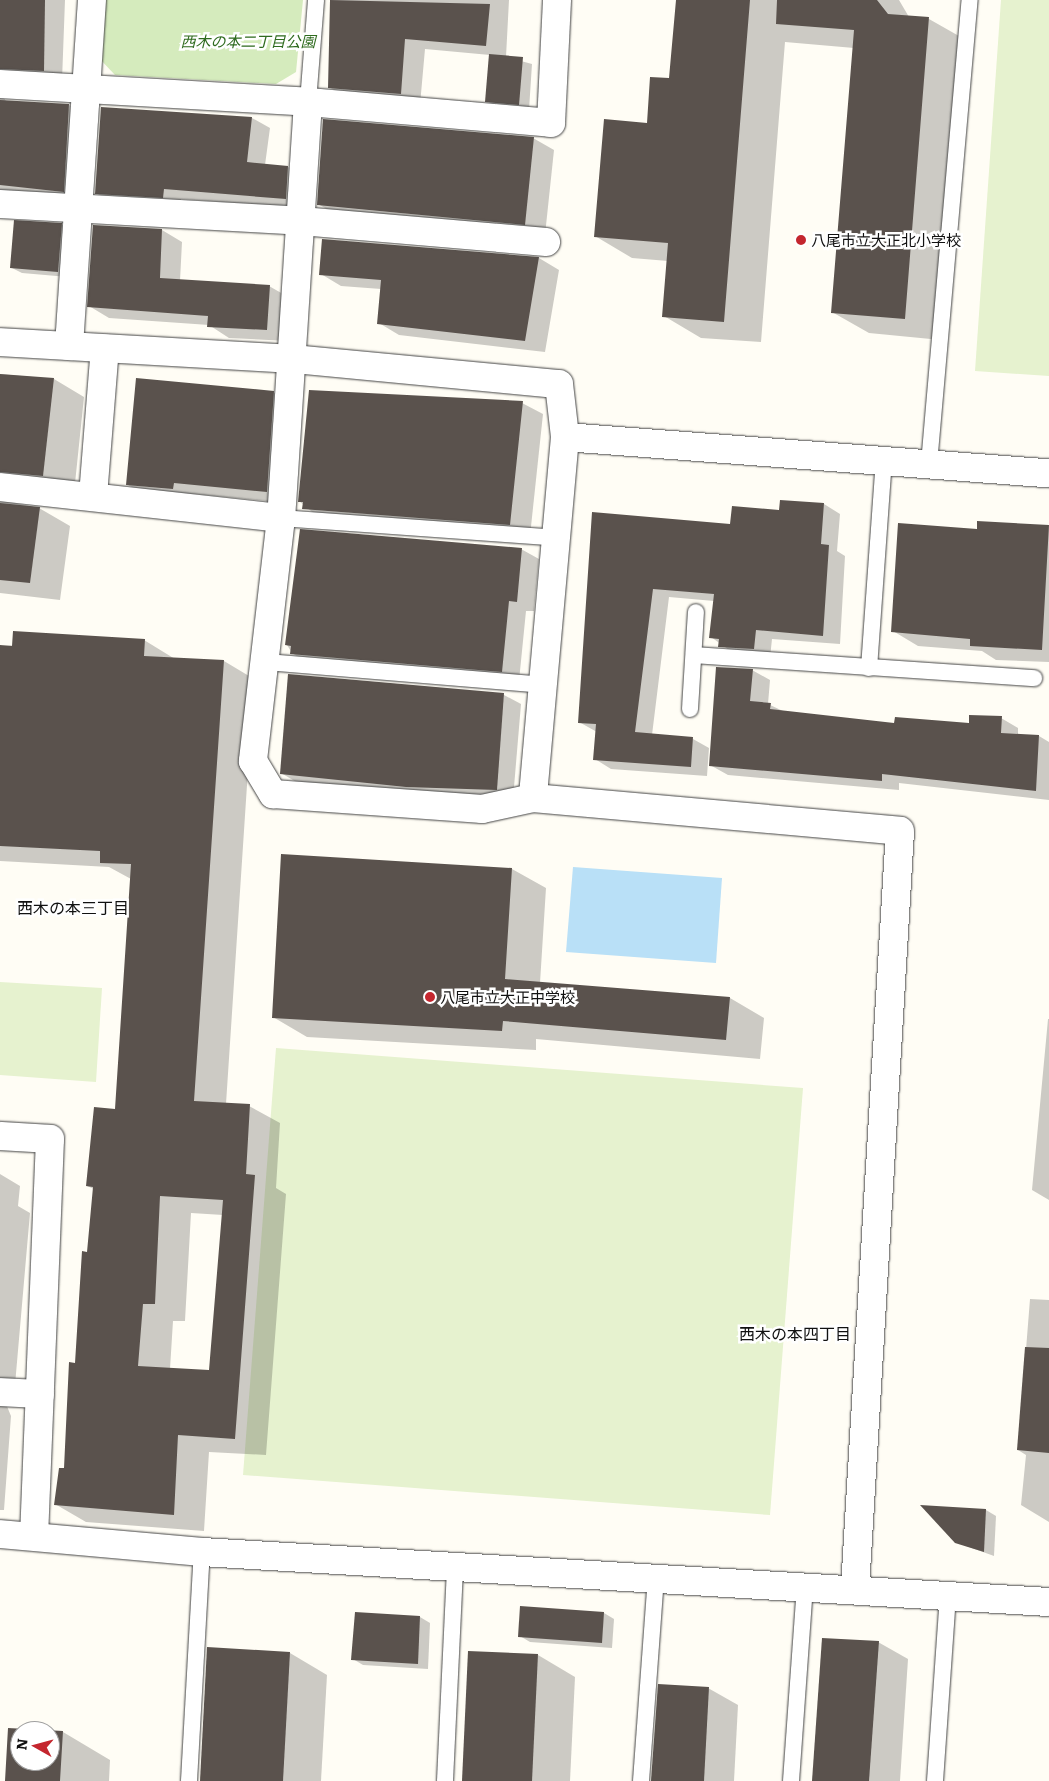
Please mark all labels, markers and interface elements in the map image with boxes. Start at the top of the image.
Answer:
park label: 西木の本二丁目公園 [181,32,315,50]
place label: 八尾市立大正北小学校 [811,231,961,249]
marker: 八尾市立大正北小学校 [795,234,807,246]
district label: 西木の本三丁目 [17,897,129,917]
place label: 八尾市立大正中学校 [440,988,575,1006]
marker: 八尾市立大正中学校 [424,991,436,1003]
district label: 西木の本四丁目 [739,1323,851,1343]
north arrow [10,1721,60,1771]
text: N [10,1737,32,1751]

